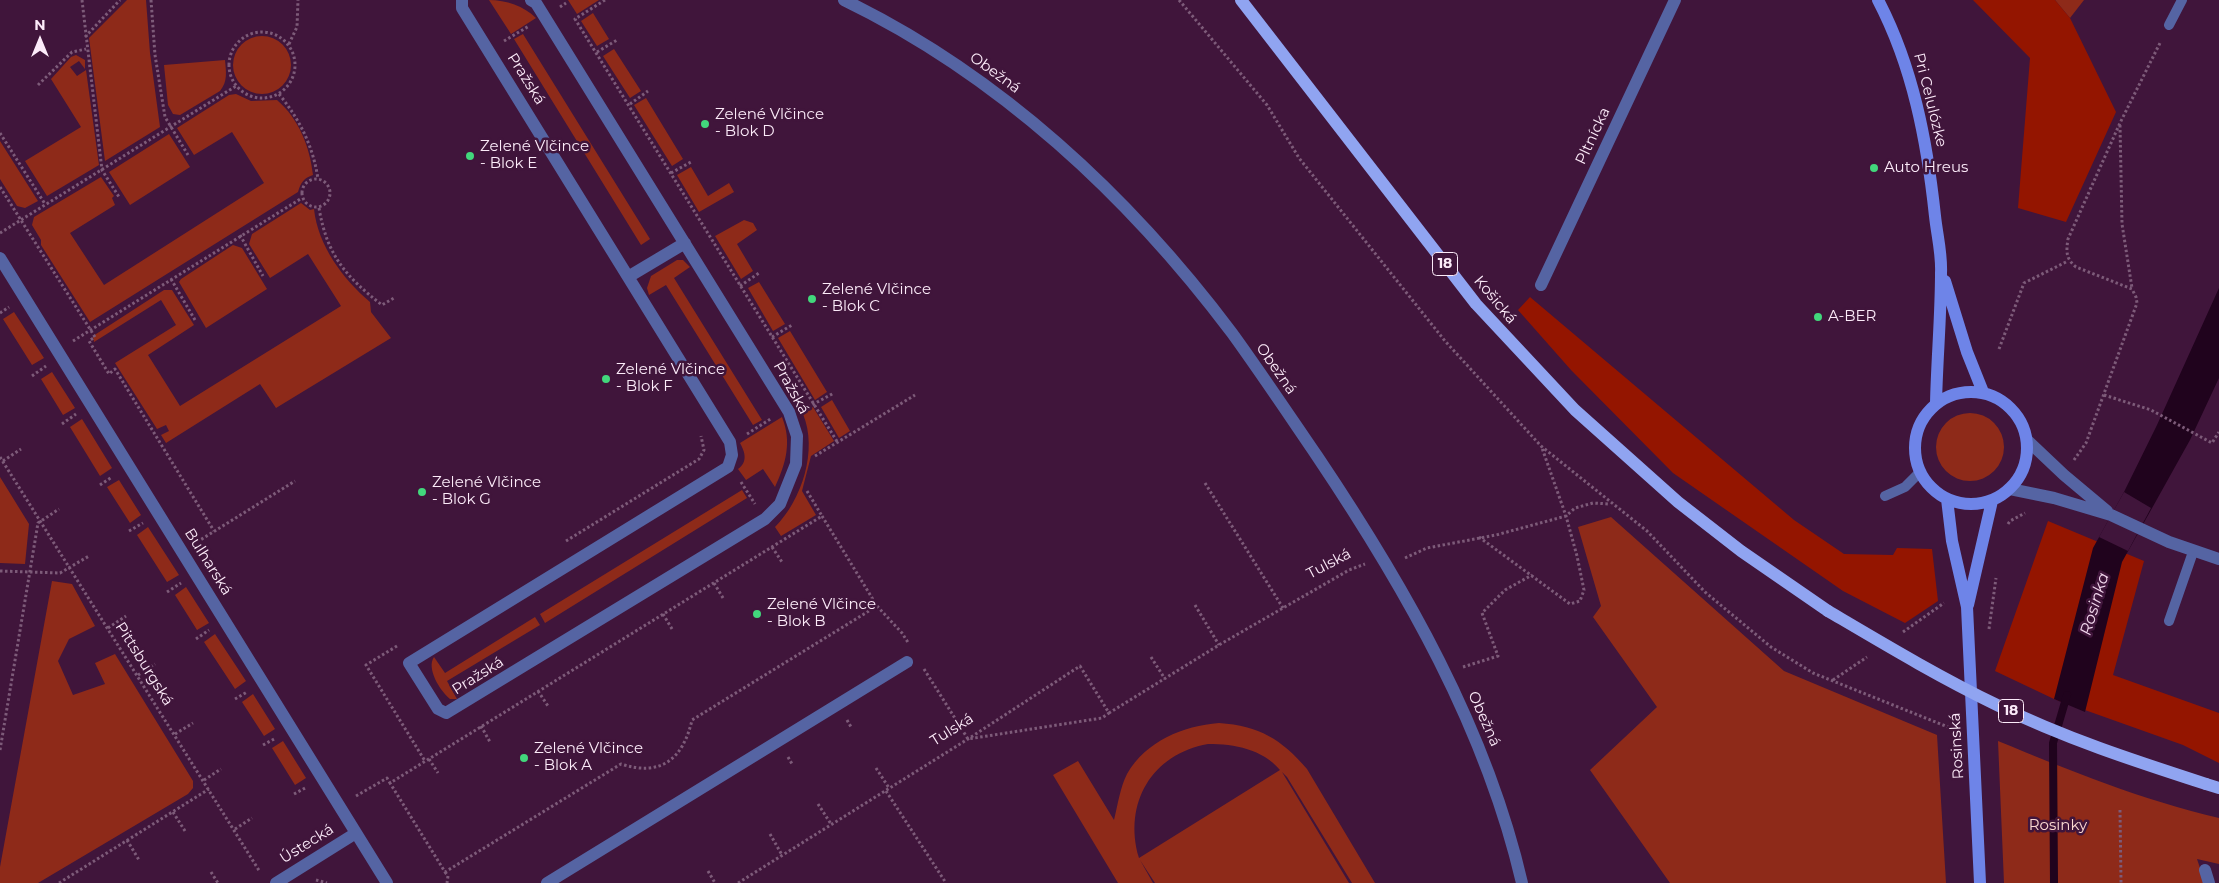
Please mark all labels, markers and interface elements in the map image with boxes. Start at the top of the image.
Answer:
north arrow [15,15,65,65]
text: N [34,16,46,34]
street label: Obežná [966,49,1024,97]
street label: Pražská [503,50,549,108]
street label: Pri Celulózke [1910,51,1950,149]
street label: Pltnícka [1572,105,1614,167]
place label: Zelené Vlčince - Blok D [715,106,824,141]
marker: Zelené Vlčince - Blok D [699,118,711,130]
place label: Zelené Vlčince - Blok E [480,138,589,173]
marker: Zelené Vlčince - Blok E [464,150,476,162]
place label: Auto Hreus [1884,159,1968,177]
marker: Auto Hreus [1868,162,1880,174]
road number: 18 [1432,252,1458,276]
street label: Košická [1470,272,1520,328]
place label: Zelené Vlčince - Blok C [822,281,931,316]
marker: Zelené Vlčince - Blok C [806,293,818,305]
place label: A-BER [1828,308,1876,326]
marker: A-BER [1812,311,1824,323]
street label: Obežná [1252,340,1300,398]
street label: Pražská [769,359,813,417]
place label: Zelené Vlčince - Blok F [616,361,725,396]
marker: Zelené Vlčince - Blok F [600,373,612,385]
place label: Zelené Vlčince - Blok G [432,474,541,509]
marker: Zelené Vlčince - Blok G [416,486,428,498]
street label: Bulharská [180,525,236,599]
street label: Tulská [1304,545,1354,583]
water label: Rosinka [2076,570,2114,638]
place label: Zelené Vlčince - Blok B [767,596,876,631]
marker: Zelené Vlčince - Blok B [751,608,763,620]
street label: Pittsburgská [111,619,177,709]
street label: Pražská [449,653,507,699]
street label: Obežná [1464,689,1504,749]
road number: 18 [1998,699,2024,722]
street label: Tulská [927,710,977,750]
street label: Rosinská [1946,712,1968,780]
place label: Zelené Vlčince - Blok A [534,740,643,775]
marker: Zelené Vlčince - Blok A [518,752,530,764]
park label: Rosinky [2029,817,2087,835]
street label: Ústecká [277,820,337,868]

